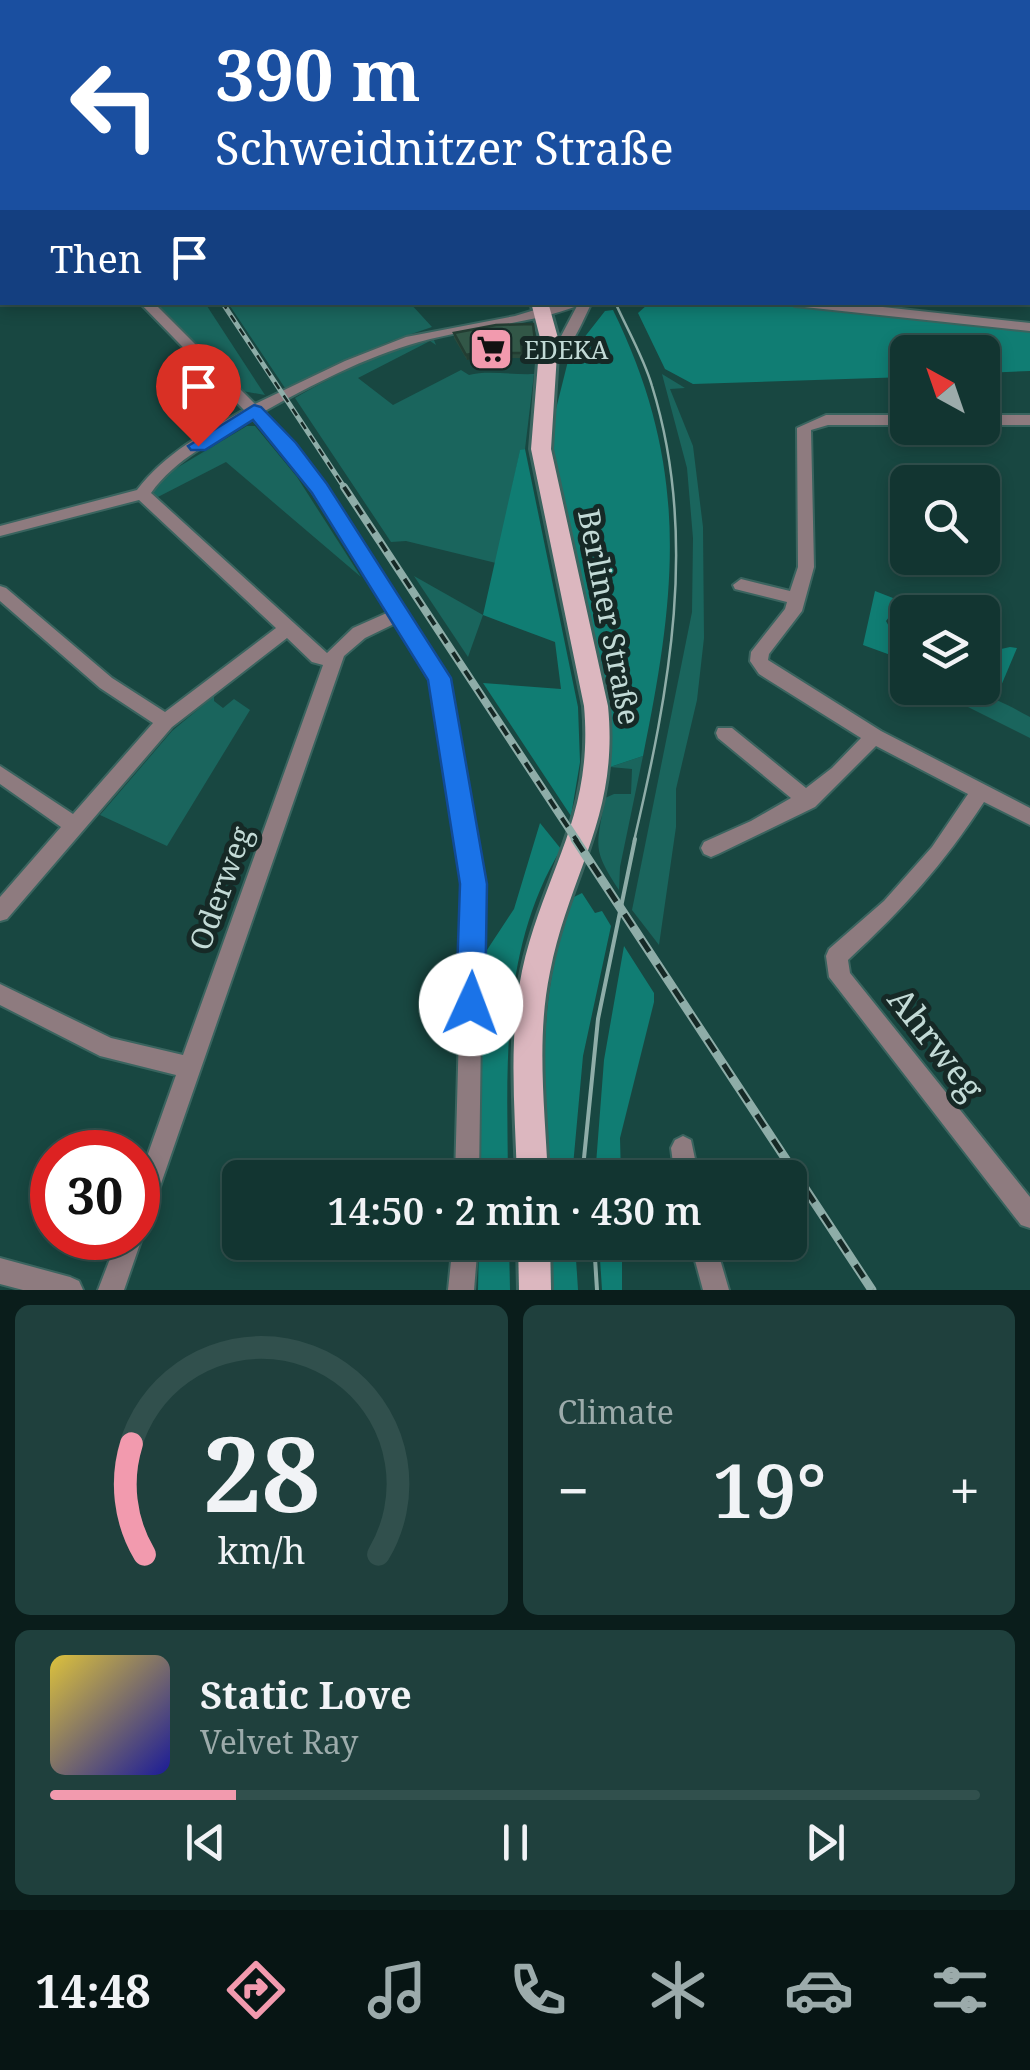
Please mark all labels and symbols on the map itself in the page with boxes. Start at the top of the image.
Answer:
supermarket icon: EDEKA [468,326,514,372]
place label: EDEKA [524,332,609,366]
north arrow [890,335,1000,445]
pin [156,344,241,447]
street label: Berliner Straße [569,506,651,728]
street label: Oderweg [179,820,261,956]
position arrow [419,952,523,1056]
street label: Ahrweg [878,977,996,1109]
speed limit sign: 30 [30,1130,160,1260]

